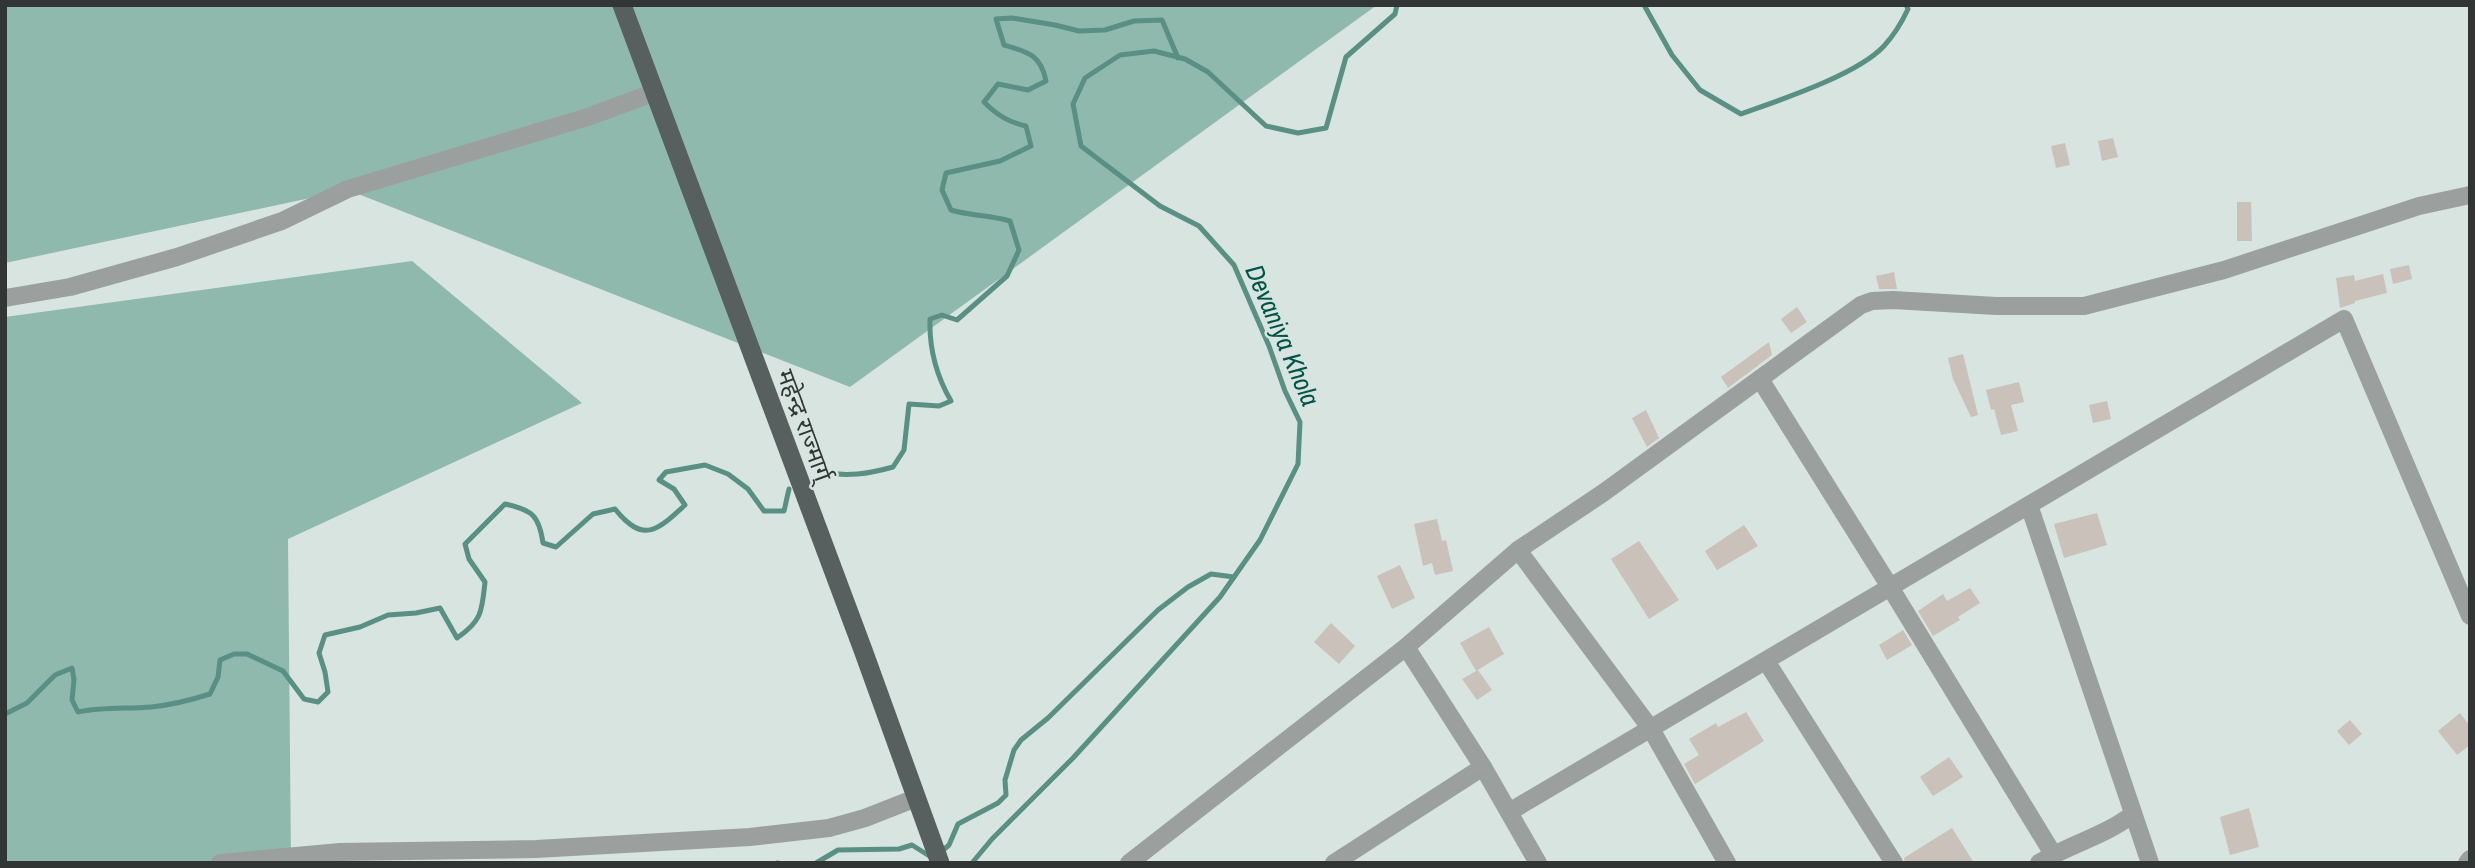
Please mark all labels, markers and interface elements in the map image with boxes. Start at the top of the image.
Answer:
water label: Devaniya Khola [1237,259,1329,411]
street label: महेन्द्र राज्मार्ग् [770,365,841,489]

